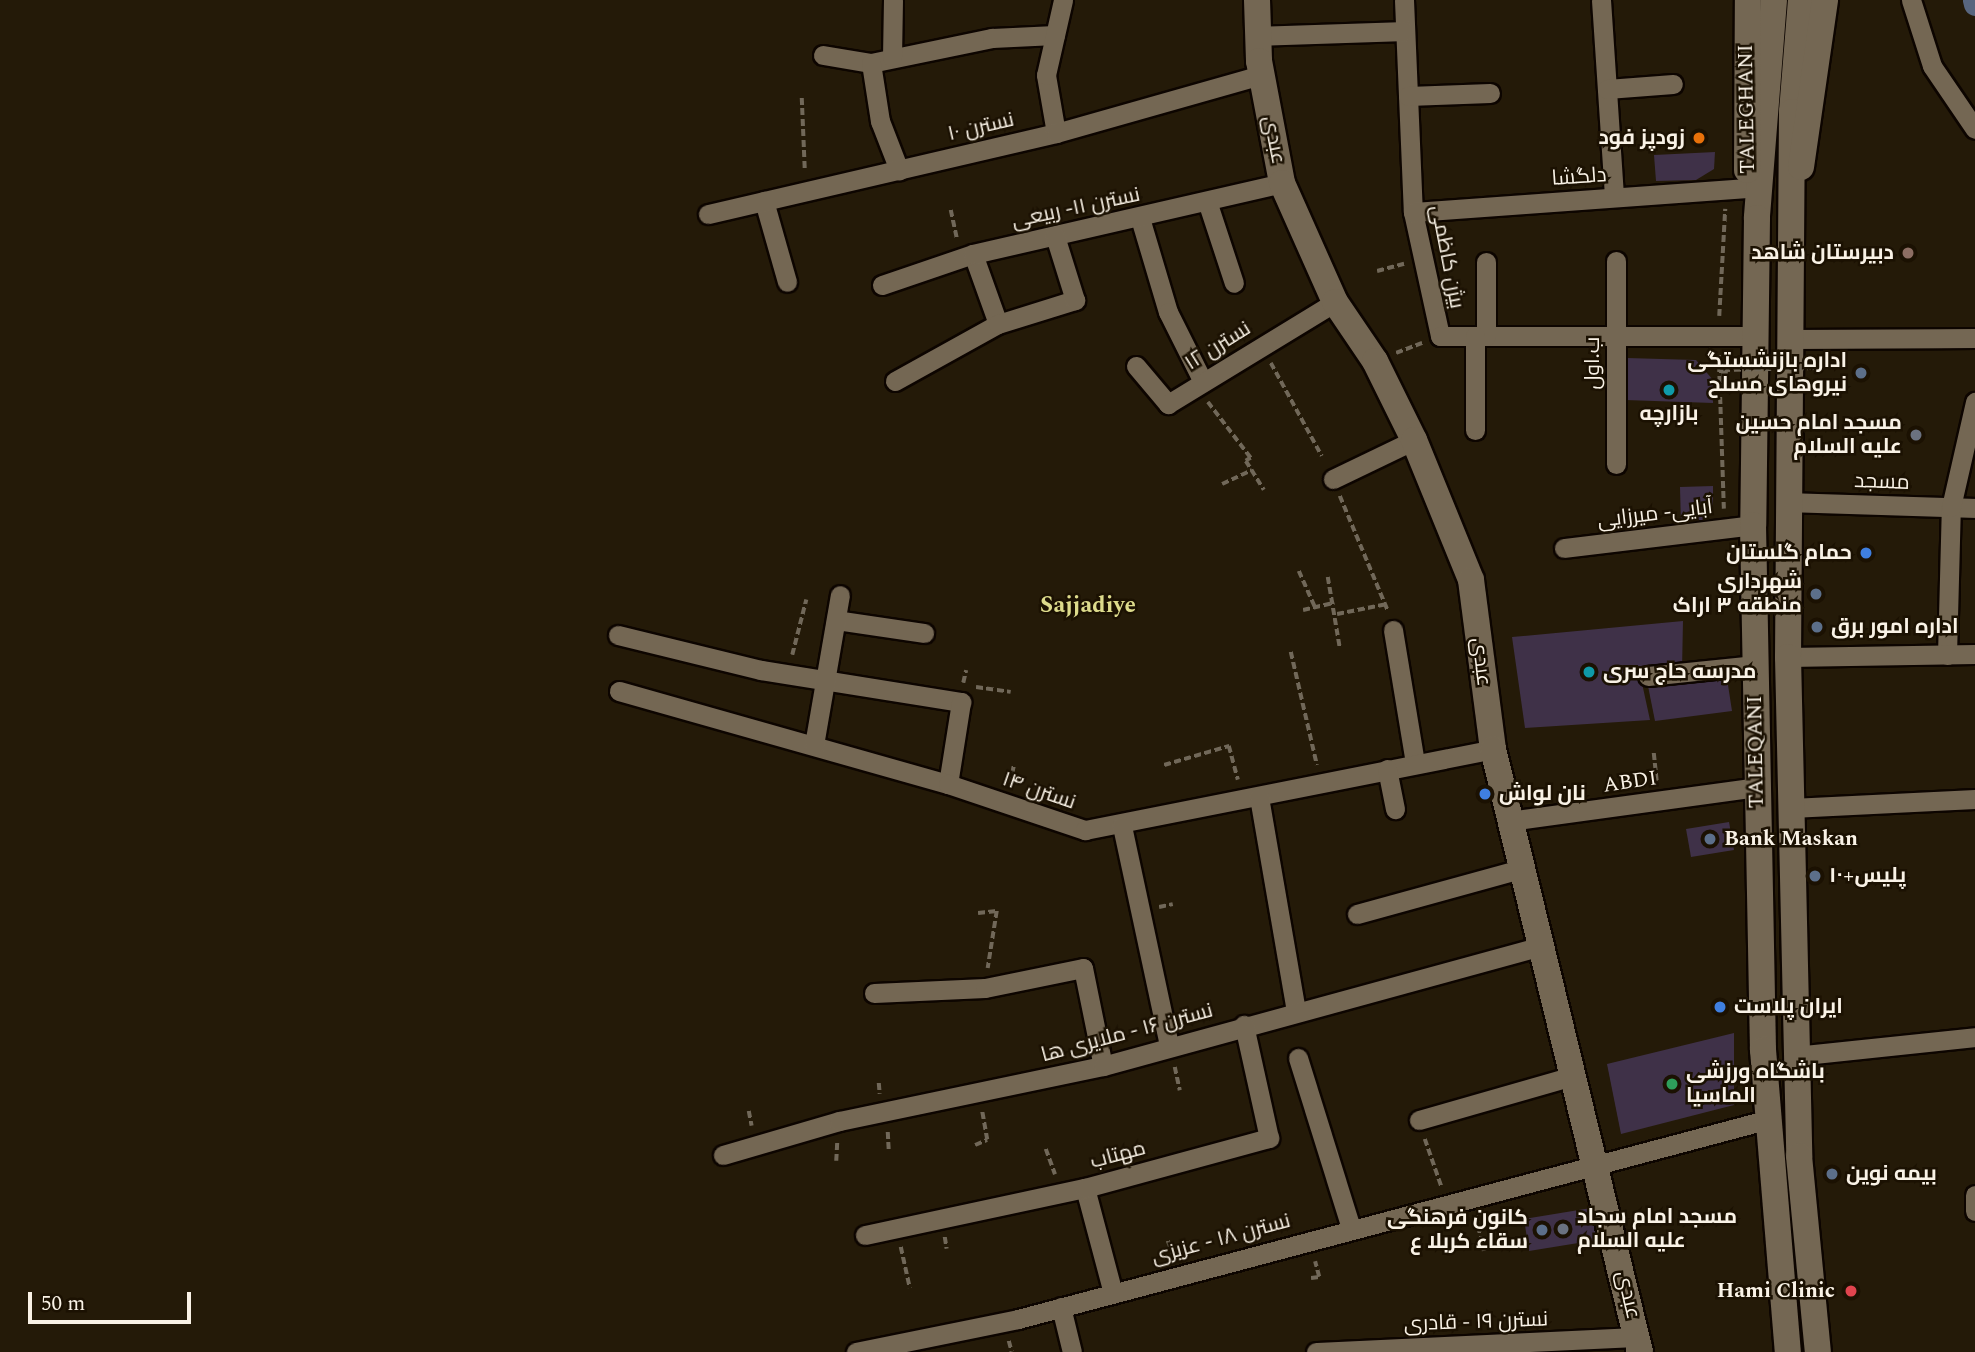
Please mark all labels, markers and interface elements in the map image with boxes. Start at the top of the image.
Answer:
street label: TALEGHANI [1733,44,1761,174]
street label: نسترن ۱۰ [945,107,1017,147]
street label: عبدی [1257,114,1291,166]
place label: زودپز فود [1598,125,1685,151]
marker: زودپز فود [1691,130,1707,146]
street label: دلگشا [1551,163,1607,191]
street label: نسترن ۱۱- ربیعی [1009,182,1143,234]
street label: بیژن کاظمی [1425,203,1469,311]
place label: دبیرستان شاهد [1751,240,1894,266]
marker: دبیرستان شاهد [1900,245,1916,261]
street label: نسترن ۱۲ [1180,316,1256,376]
street label: ب.اول [1580,337,1606,389]
place label: اداره بازنشستگی نیروهای مسلح [1687,348,1847,398]
marker: اداره بازنشستگی نیروهای مسلح [1853,365,1869,381]
marker: بازارچه [1661,382,1677,398]
place label: بازارچه [1640,401,1698,427]
place label: مسجد امام حسین علیه السلام [1735,410,1902,460]
marker: مسجد امام حسین علیه السلام [1908,427,1924,443]
street label: مسجد [1854,468,1910,496]
street label: آبایی- میرزایی [1596,494,1714,534]
place label: حمام گلستان [1726,540,1852,566]
marker: حمام گلستان [1858,545,1874,561]
place label: شهرداری منطقه ۳ اراک [1673,569,1802,619]
marker: شهرداری منطقه ۳ اراک [1808,586,1824,602]
district label: Sajjadiye [1040,592,1136,620]
place label: اداره امور برق [1831,614,1959,640]
marker: اداره امور برق [1809,619,1825,635]
street label: عبدی [1466,636,1496,688]
place label: مدرسه حاج سری [1603,659,1756,685]
marker: مدرسه حاج سری [1581,664,1597,680]
street label: TALEQANI [1742,695,1770,809]
street label: ABDI [1601,766,1659,798]
street label: نسترن ۱۴ [999,767,1079,815]
place label: نان لواش [1499,781,1586,807]
marker: نان لواش [1477,786,1493,802]
place label: Bank Maskan [1724,826,1858,852]
marker: Bank Maskan [1702,831,1718,847]
place label: پلیس+۱۰ [1829,863,1906,889]
marker: پلیس+۱۰ [1807,868,1823,884]
place label: ایران پلاست [1734,994,1843,1020]
street label: نسترن ۱۶ - ملایری ها [1038,998,1216,1068]
marker: ایران پلاست [1712,999,1728,1015]
place label: باشگاه ورزشی الماسیا [1686,1059,1825,1109]
marker: باشگاه ورزشی الماسیا [1664,1076,1680,1092]
street label: مهتاب [1088,1136,1148,1174]
place label: بیمه نوین [1846,1161,1937,1187]
marker: بیمه نوین [1824,1166,1840,1182]
place label: مسجد امام سجاد علیه السلام [1577,1204,1737,1254]
place label: کانون فرهنگی سقاء کربلا ع [1387,1205,1528,1255]
street label: نسترن ۱۸ - عزیزی [1149,1208,1293,1270]
marker: مسجد امام سجاد علیه السلام [1555,1221,1571,1237]
marker: کانون فرهنگی سقاء کربلا ع [1534,1222,1550,1238]
street label: عبدی [1610,1268,1646,1322]
scale bar [32,1278,194,1322]
place label: Hami Clinic [1717,1278,1835,1304]
marker: Hami Clinic [1841,1281,1861,1301]
text: 50 m [41,1288,85,1320]
street label: نسترن ۱۹ - قادری [1403,1307,1549,1337]

